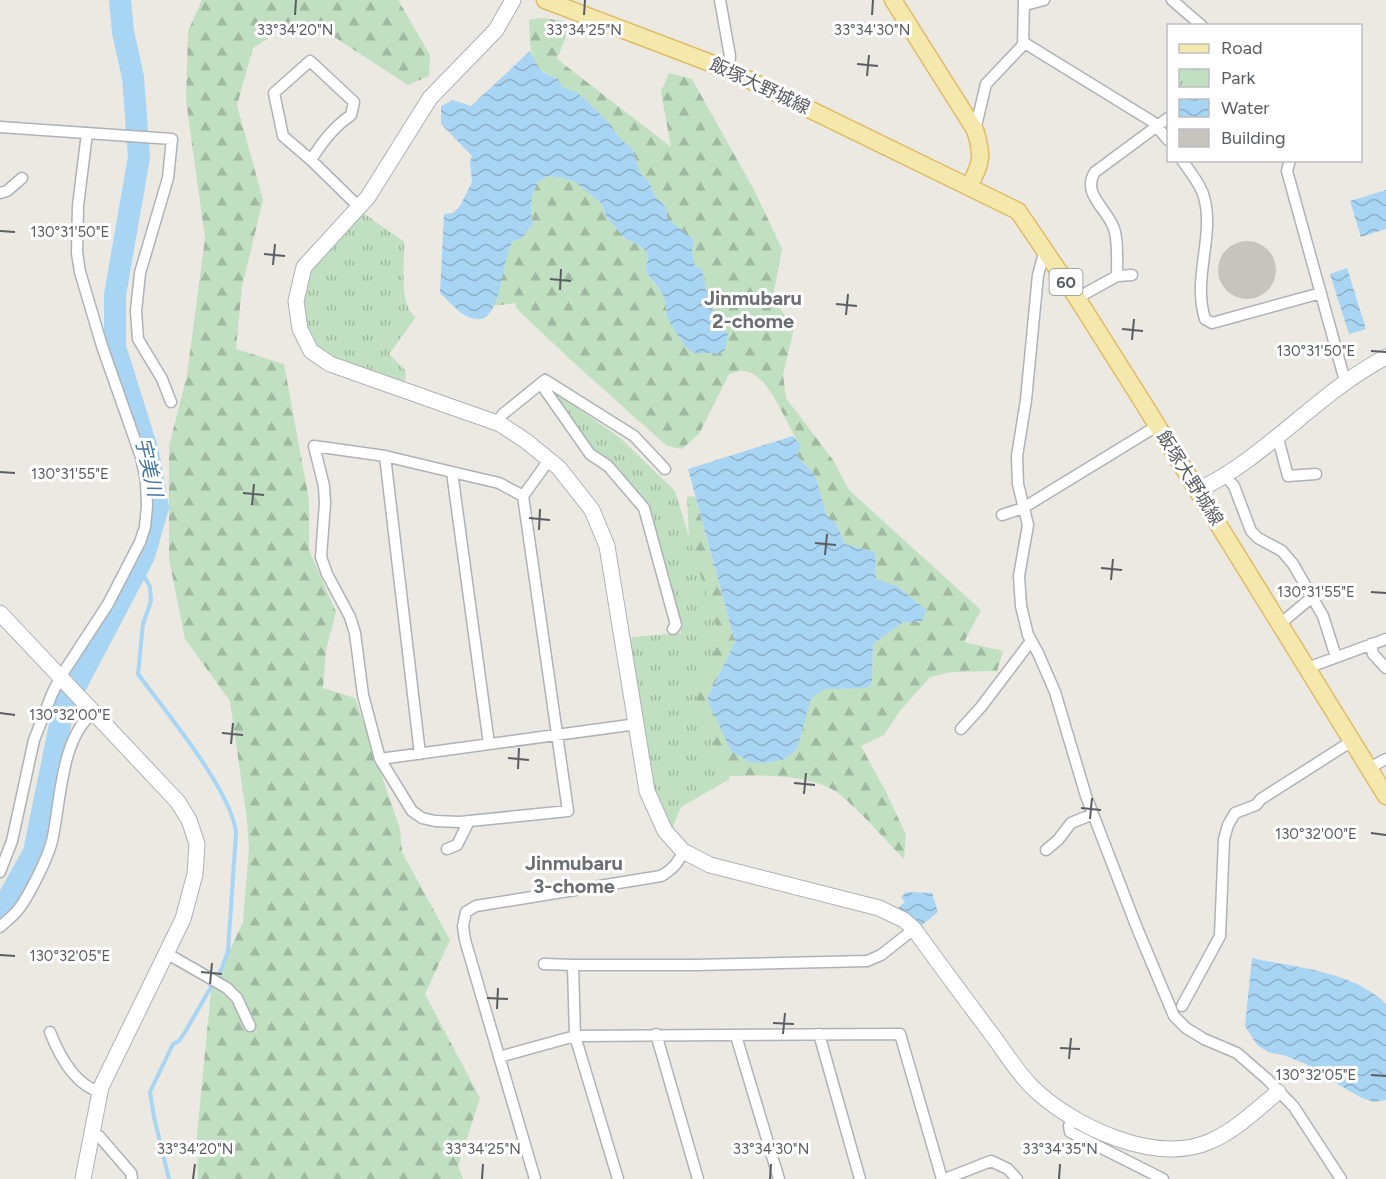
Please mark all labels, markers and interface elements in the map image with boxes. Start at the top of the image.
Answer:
text: 33°34'20"N [257,21,333,39]
text: 33°34'25"N [546,21,622,39]
text: 33°34'30"N [834,21,910,39]
legend [1167,24,1362,162]
text: Road [1221,37,1262,59]
street label: 飯塚大野城線 [706,53,814,119]
text: Park [1221,67,1256,89]
text: Water [1221,97,1269,119]
text: Building [1221,127,1286,149]
text: 130°31'50"E [31,223,109,241]
road number: 60 [1050,269,1082,295]
district label: Jinmubaru 2-chome [704,286,802,333]
text: 130°31'50"E [1277,342,1355,360]
street label: 飯塚大野城線 [1152,426,1228,530]
water label: 宇美川 [131,435,168,501]
text: 130°31'55"E [31,465,109,483]
text: 130°31'55"E [1277,583,1355,601]
text: 130°32'00"E [29,706,111,724]
text: 130°32'00"E [1275,825,1357,843]
district label: Jinmubaru 3-chome [525,851,623,898]
text: 130°32'05"E [30,947,110,965]
text: 130°32'05"E [1276,1066,1356,1084]
text: 33°34'20"N [157,1140,233,1158]
text: 33°34'25"N [445,1140,521,1158]
text: 33°34'30"N [733,1140,809,1158]
text: 33°34'35"N [1022,1140,1098,1158]

